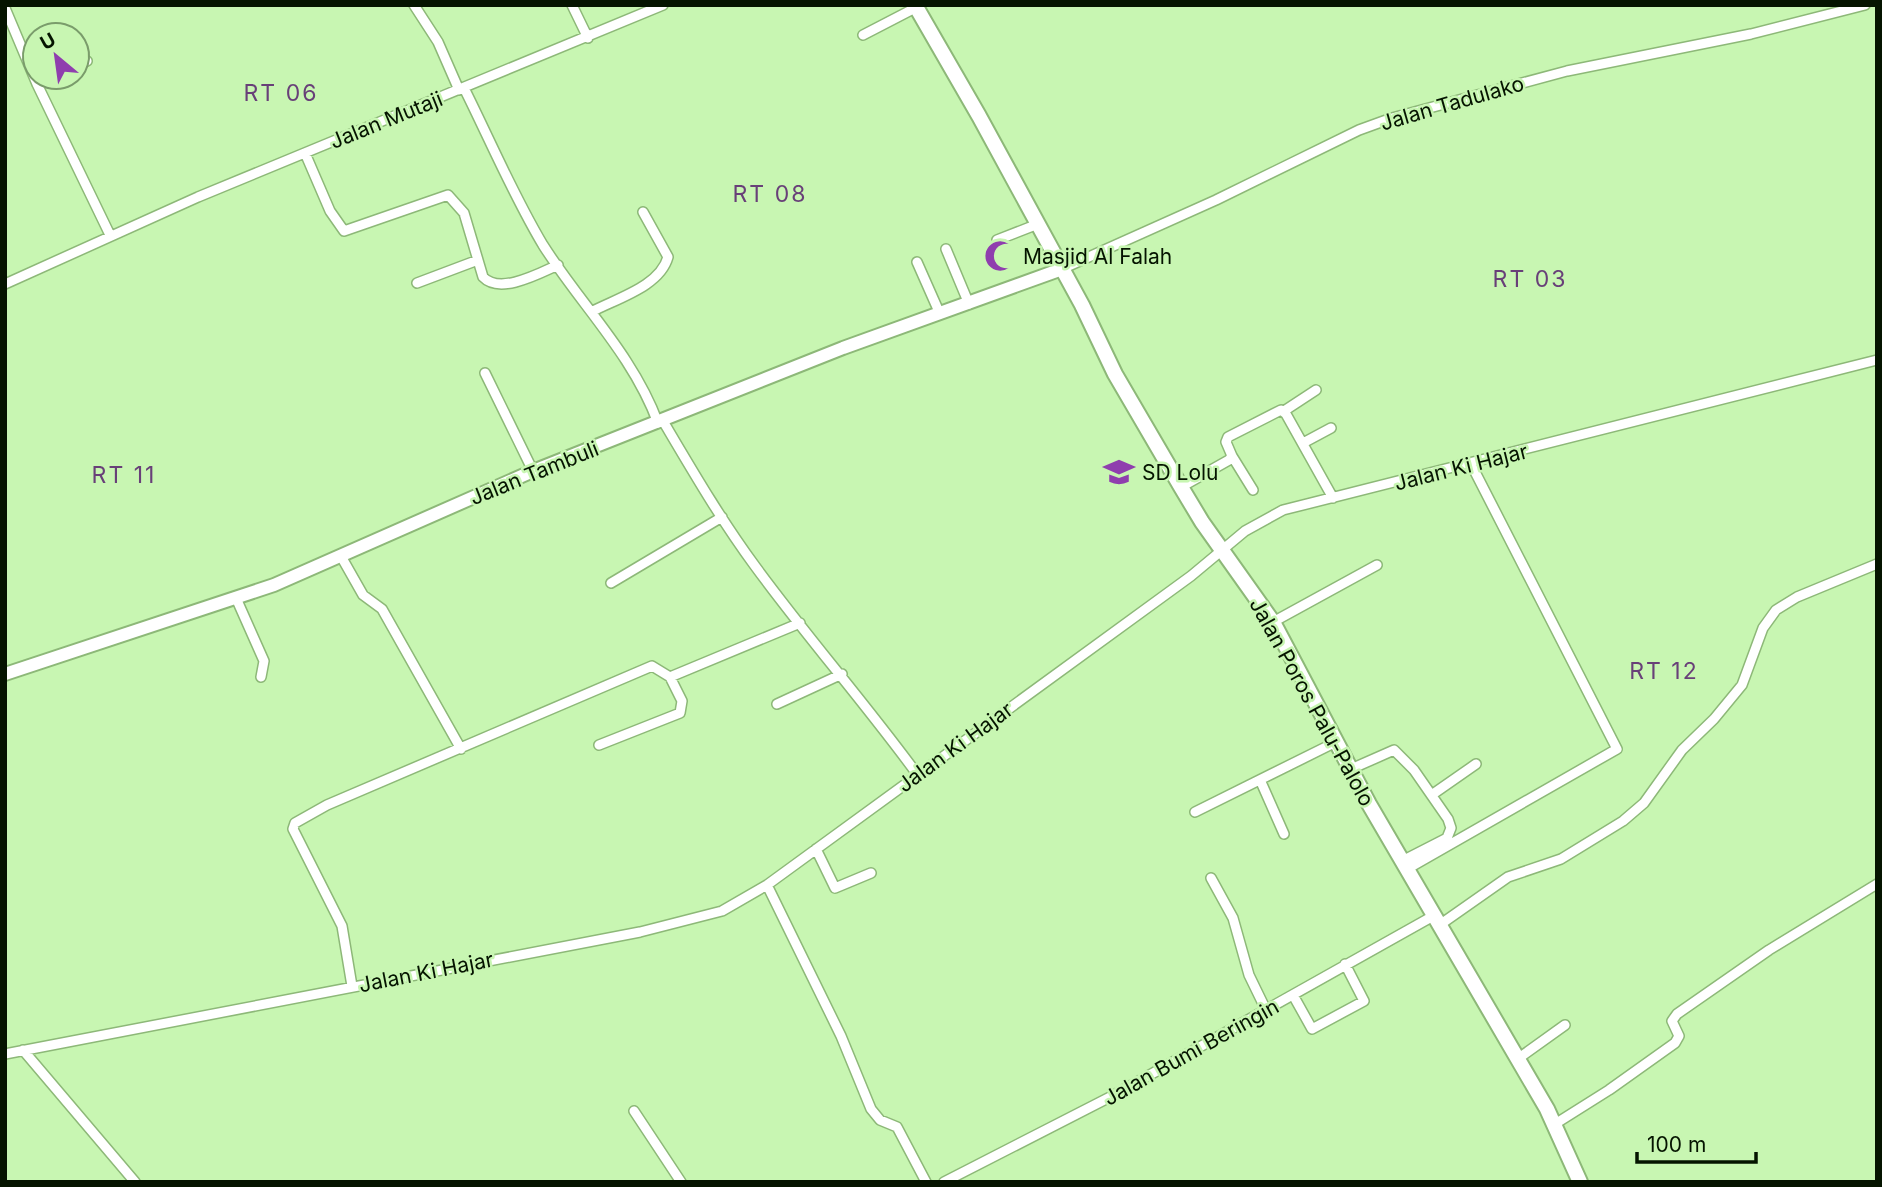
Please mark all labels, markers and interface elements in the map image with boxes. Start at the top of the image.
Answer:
north arrow [21,21,91,91]
text: U [36,28,60,55]
street label: Jalan Tadulako [1377,71,1527,135]
district label: RT 06 [244,79,318,107]
street label: Jalan Mutaji [326,86,446,154]
district label: RT 08 [733,180,807,208]
mosque icon: Masjid Al Falah [983,239,1017,273]
place label: Masjid Al Falah [1023,244,1172,269]
district label: RT 03 [1493,265,1567,293]
street label: Jalan Tambuli [466,436,602,510]
street label: Jalan Ki Hajar [1392,438,1530,496]
school or university icon: SD Lolu [1102,455,1136,489]
place label: SD Lolu [1142,460,1219,485]
district label: RT 11 [92,461,156,489]
street label: Jalan Poros Palu-Palolo [1244,594,1380,810]
district label: RT 12 [1629,657,1699,685]
street label: Jalan Ki Hajar [892,697,1018,797]
street label: Jalan Ki Hajar [357,947,496,997]
street label: Jalan Bumi Beringin [1099,993,1283,1111]
scale bar [1637,1120,1756,1164]
text: 100 m [1647,1132,1706,1157]

